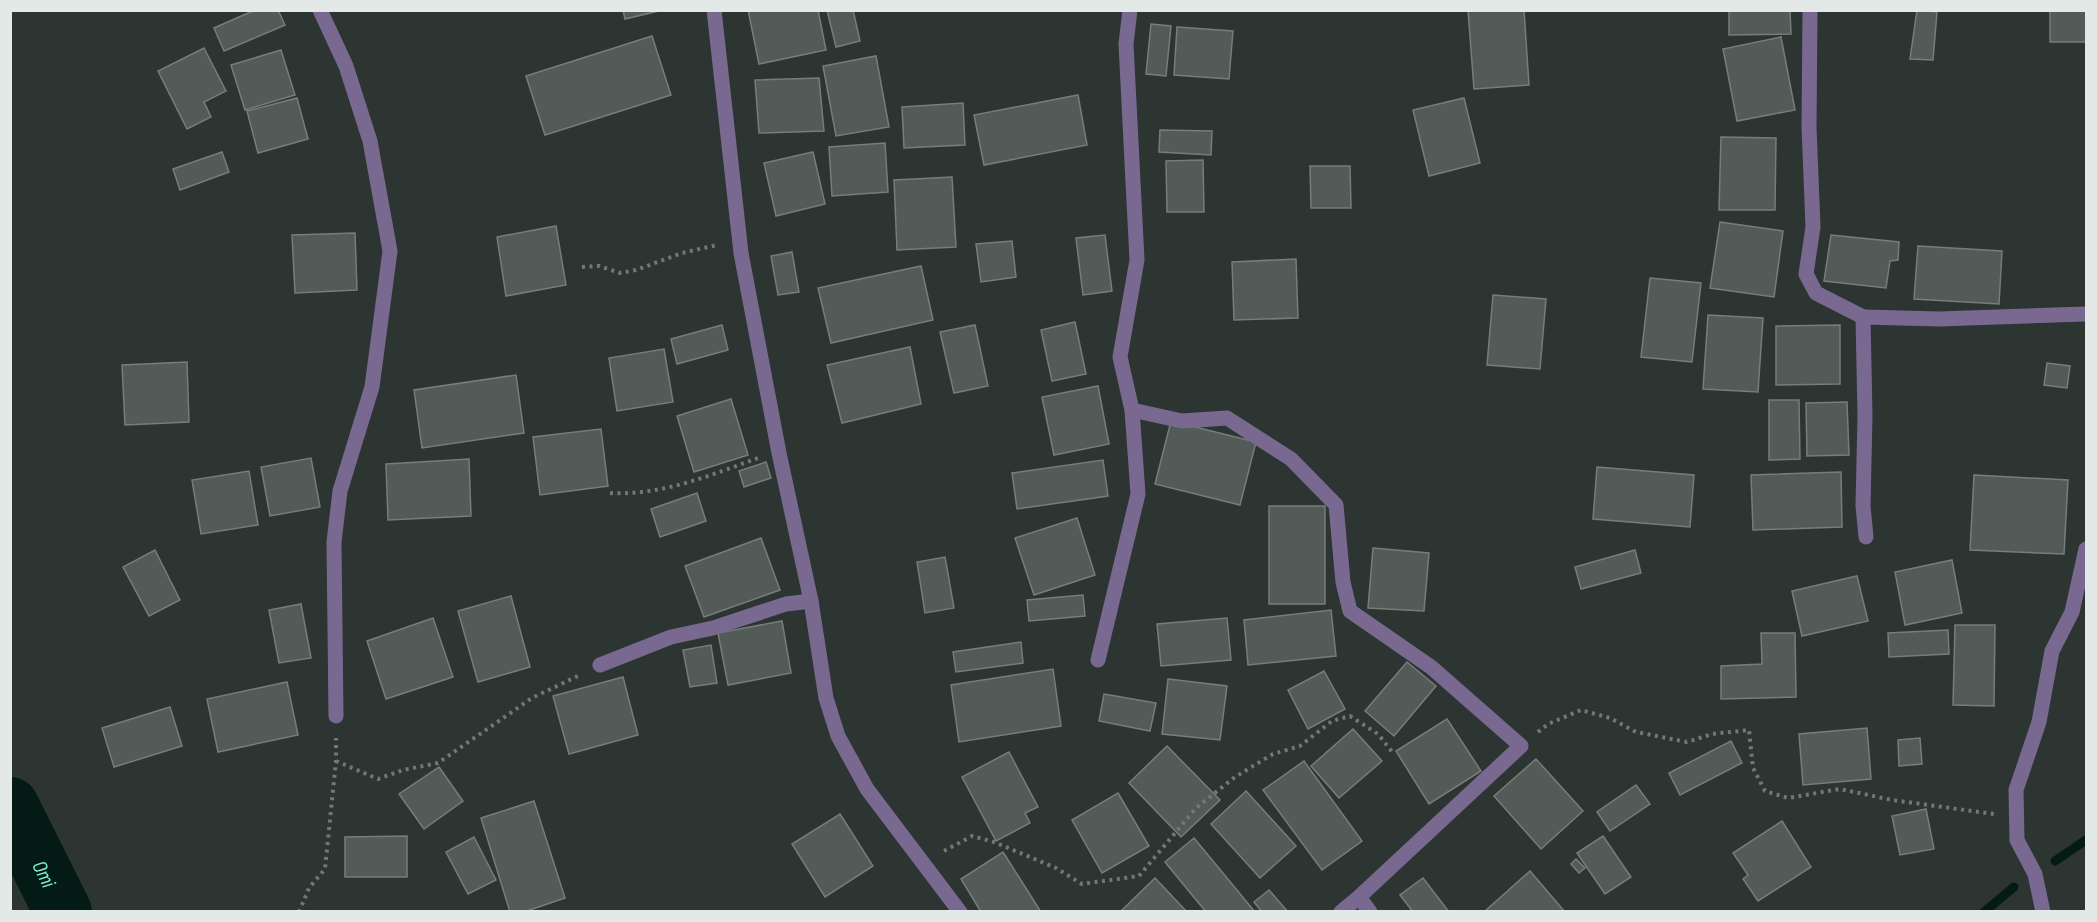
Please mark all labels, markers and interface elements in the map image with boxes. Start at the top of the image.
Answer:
water label: Omi [26,856,61,893]

